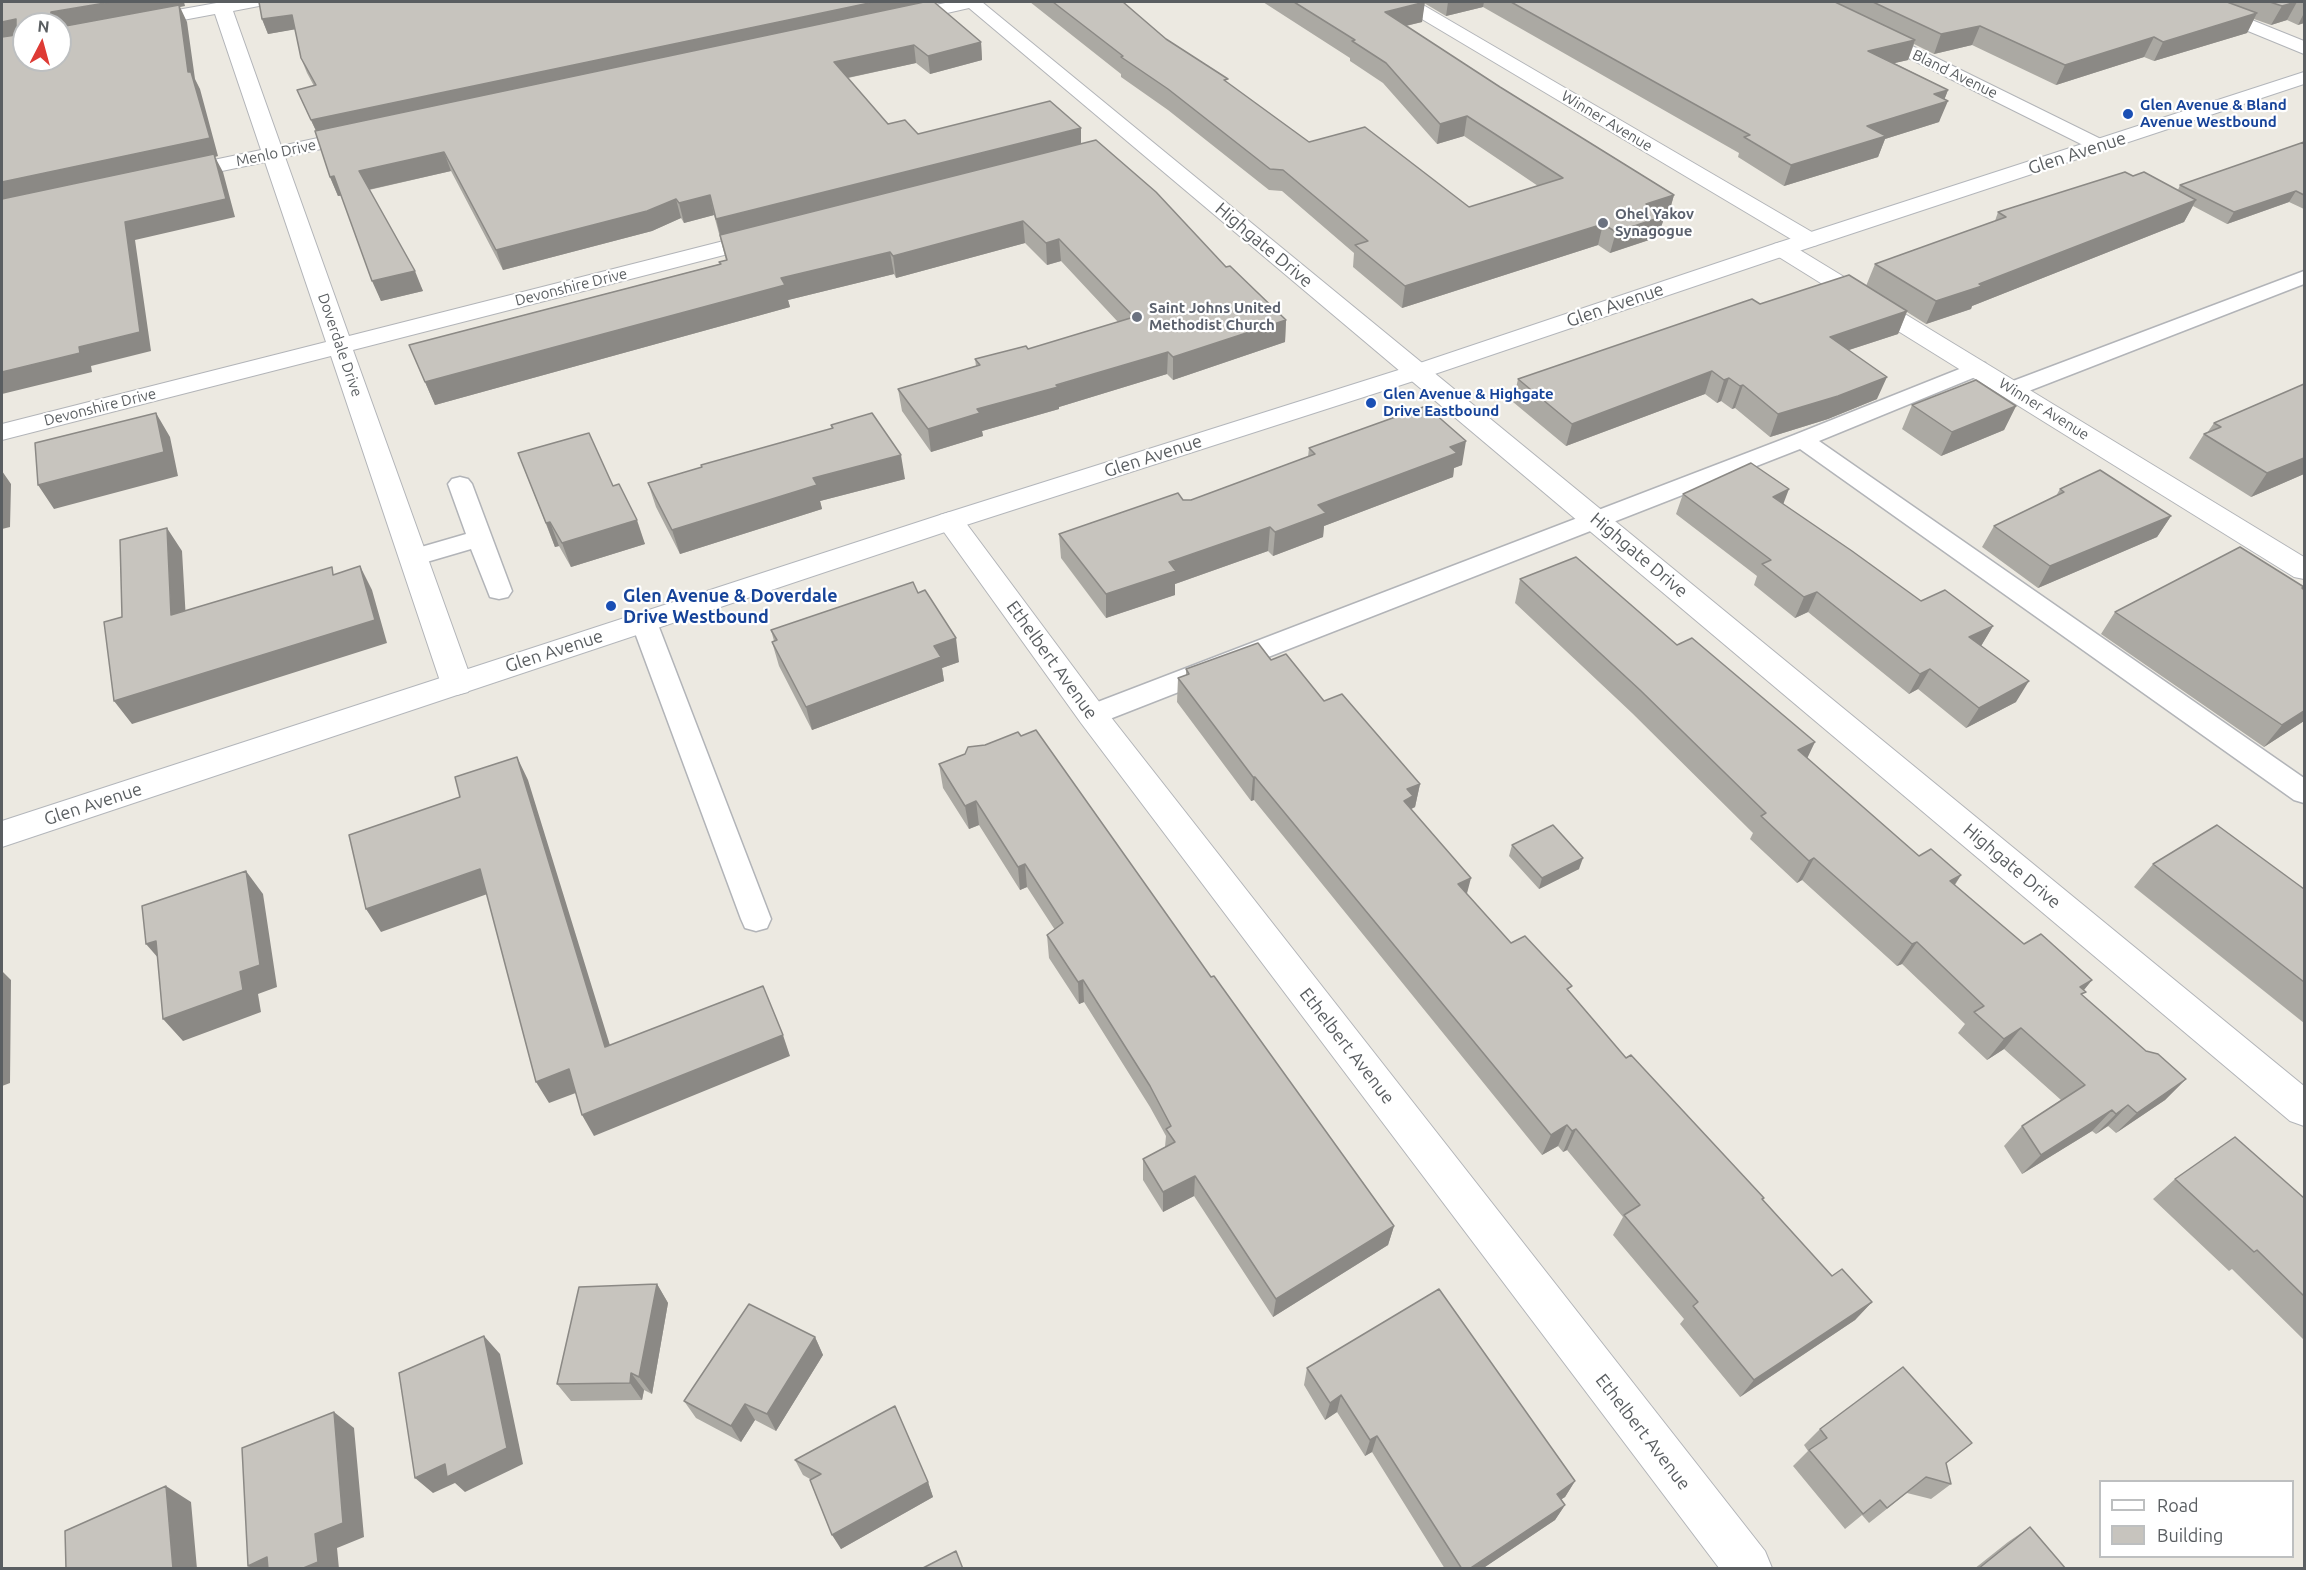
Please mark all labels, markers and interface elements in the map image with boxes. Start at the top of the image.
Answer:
north arrow [12,12,72,72]
text: N [37,17,51,36]
street label: Bland Avenue [1909,46,2001,102]
street label: Winner Avenue [1558,87,1656,155]
place label: Glen Avenue & Bland Avenue Westbound [2140,96,2287,131]
marker: Glen Avenue & Bland Avenue Westbound [2121,107,2135,121]
street label: Glen Avenue [2025,127,2129,179]
street label: Menlo Drive [234,136,318,170]
street label: Highgate Drive [1211,198,1317,292]
place label: Ohel Yakov Synagogue [1615,205,1694,240]
marker: Ohel Yakov Synagogue [1596,216,1610,230]
street label: Devonshire Drive [513,264,629,310]
street label: Glen Avenue [1563,278,1667,332]
street label: Doverdale Drive [314,291,366,399]
place label: Saint Johns United Methodist Church [1149,299,1281,334]
marker: Saint Johns United Methodist Church [1130,310,1144,324]
street label: Winner Avenue [1996,374,2092,444]
street label: Devonshire Drive [42,384,158,430]
place label: Glen Avenue & Highgate Drive Eastbound [1383,385,1554,420]
marker: Glen Avenue & Highgate Drive Eastbound [1364,396,1378,410]
street label: Glen Avenue [1101,430,1205,482]
street label: Highgate Drive [1586,508,1692,602]
place label: Glen Avenue & Doverdale Drive Westbound [623,585,838,628]
street label: Ethelbert Avenue [1002,597,1102,723]
marker: Glen Avenue & Doverdale Drive Westbound [604,599,618,613]
street label: Glen Avenue [502,625,606,677]
street label: Glen Avenue [41,778,145,830]
street label: Highgate Drive [1959,819,2065,913]
street label: Ethelbert Avenue [1295,984,1399,1108]
street label: Ethelbert Avenue [1591,1370,1695,1494]
legend [2099,1480,2294,1558]
text: Road [2157,1495,2199,1515]
text: Building [2157,1525,2223,1545]

